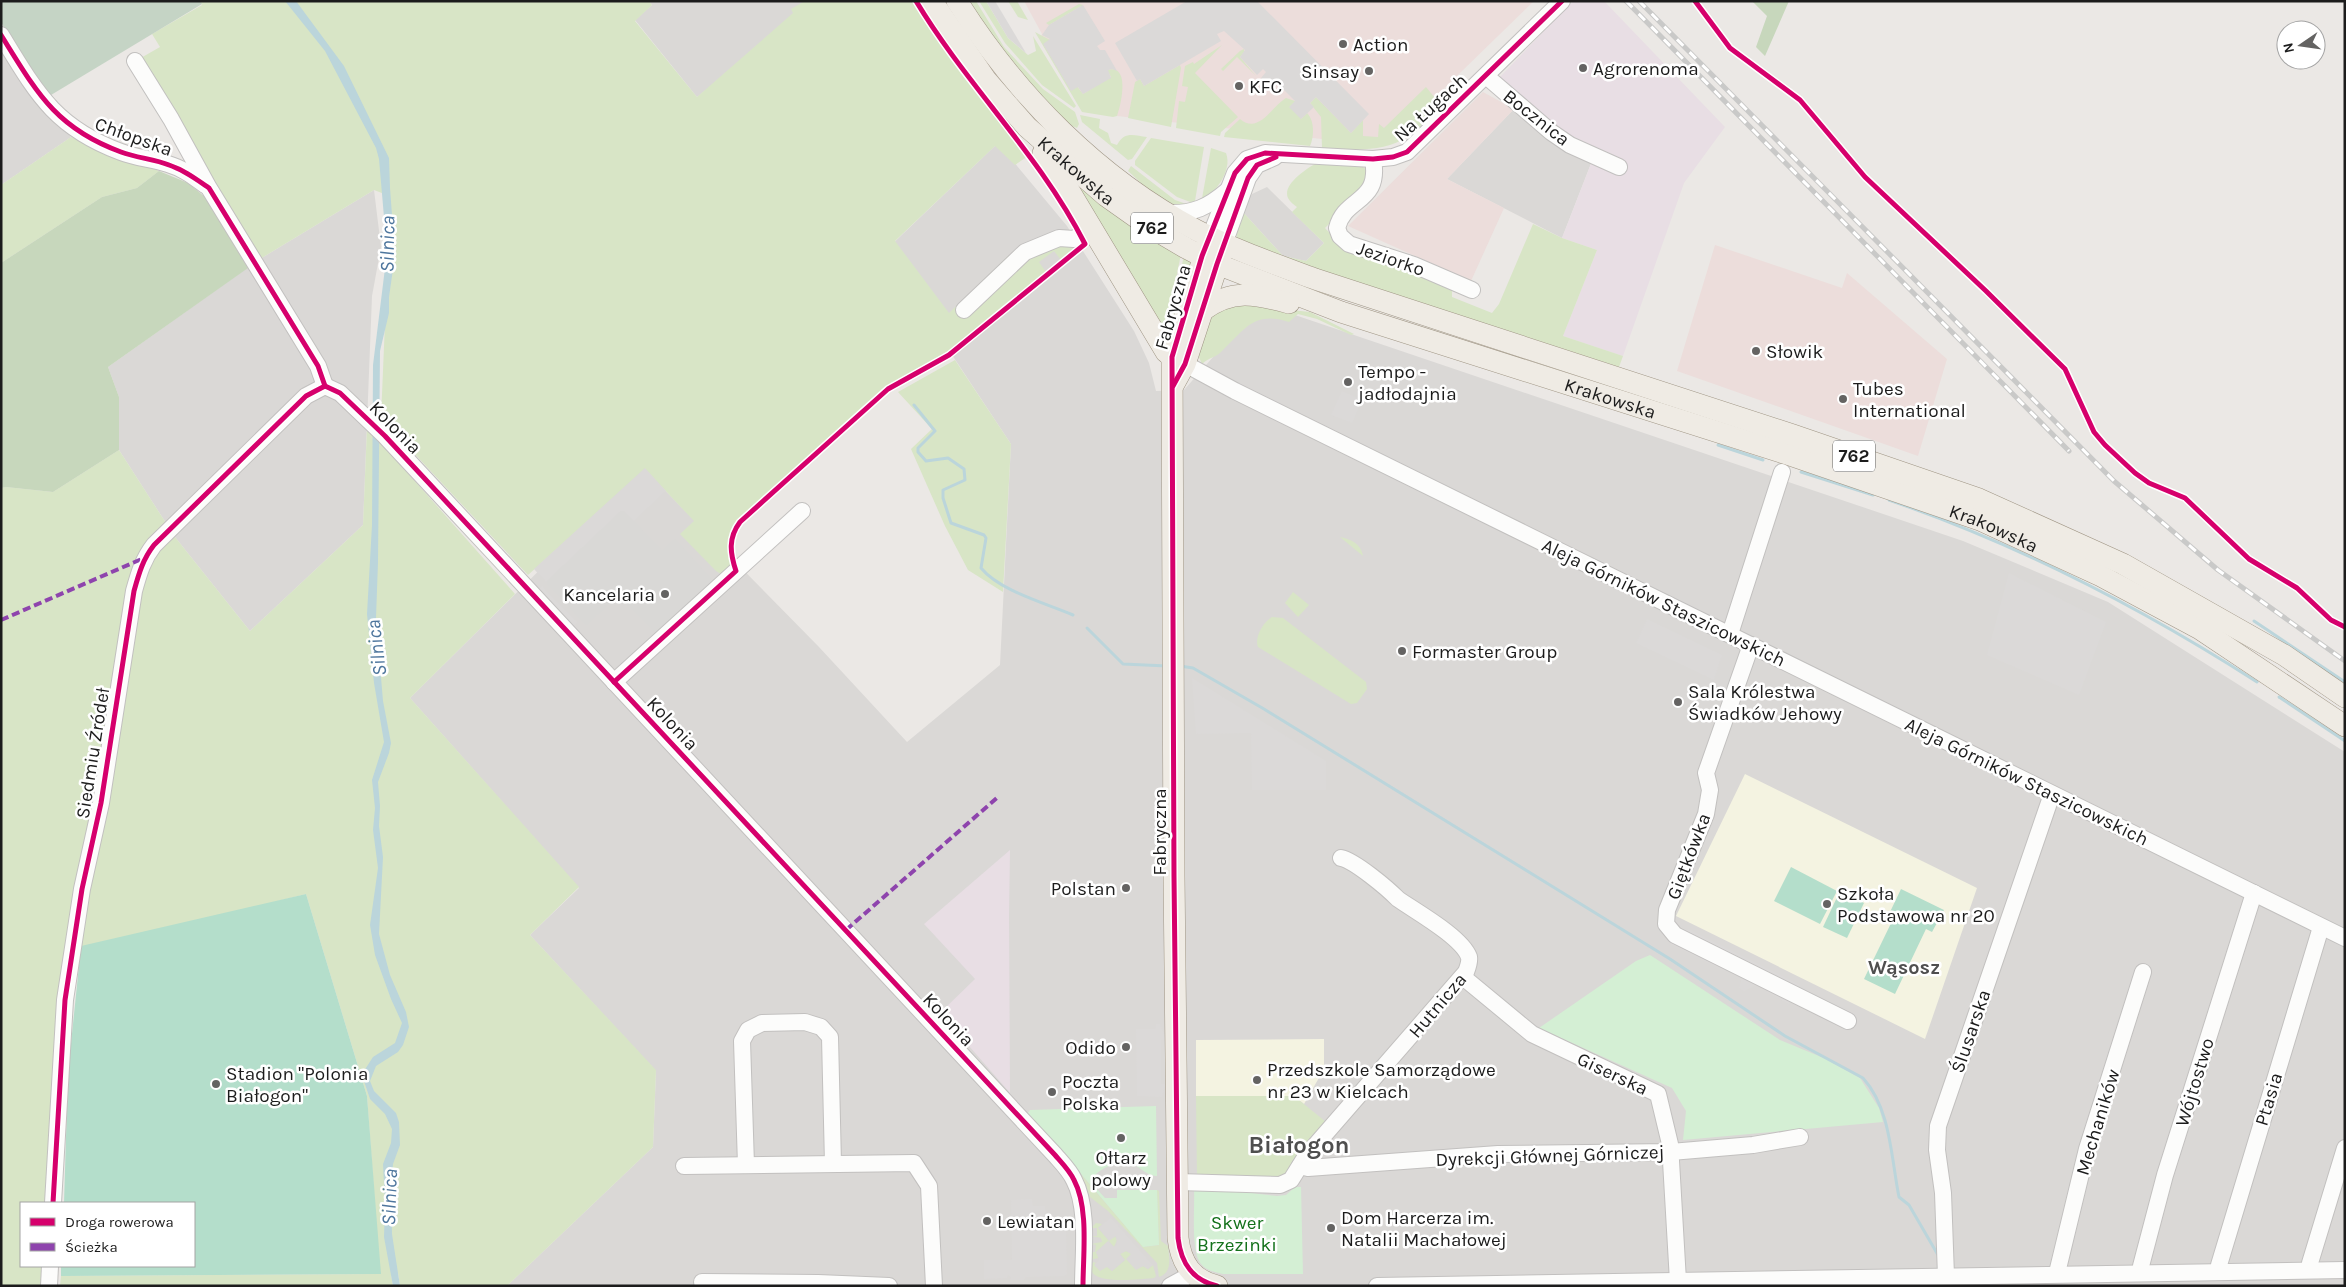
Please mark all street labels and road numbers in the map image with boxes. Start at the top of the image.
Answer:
street label: Na Ługach [1390,69,1472,146]
street label: Bocznica [1499,85,1574,151]
street label: Chłopska [92,113,176,161]
street label: Krakowska [1033,132,1119,211]
road number: 762 [1131,212,1173,244]
street label: Jeziorko [1354,237,1428,281]
street label: Fabryczna [1150,262,1196,352]
street label: Krakowska [1561,374,1659,424]
street label: Kolonia [365,397,426,459]
road number: 762 [1833,441,1875,472]
street label: Krakowska [1946,500,2042,557]
street label: Aleja Górników Staszicowskich [1538,534,1789,672]
street label: Siedmiu Źródeł [71,685,114,820]
street label: Kolonia [642,692,703,755]
street label: Aleja Górników Staszicowskich [1901,713,2152,851]
street label: Fabryczna [1149,788,1171,876]
street label: Giętkówka [1662,810,1715,903]
street label: Hutnicza [1404,969,1471,1042]
street label: Ślusarska [1945,986,1995,1076]
street label: Kolonia [918,988,979,1051]
street label: Wójtostwo [2171,1035,2219,1129]
street label: Giserska [1574,1048,1652,1100]
street label: Mechaników [2071,1066,2125,1178]
street label: Ptasia [2251,1070,2287,1128]
street label: Dyrekcji Głównej Górniczej [1435,1141,1665,1171]

